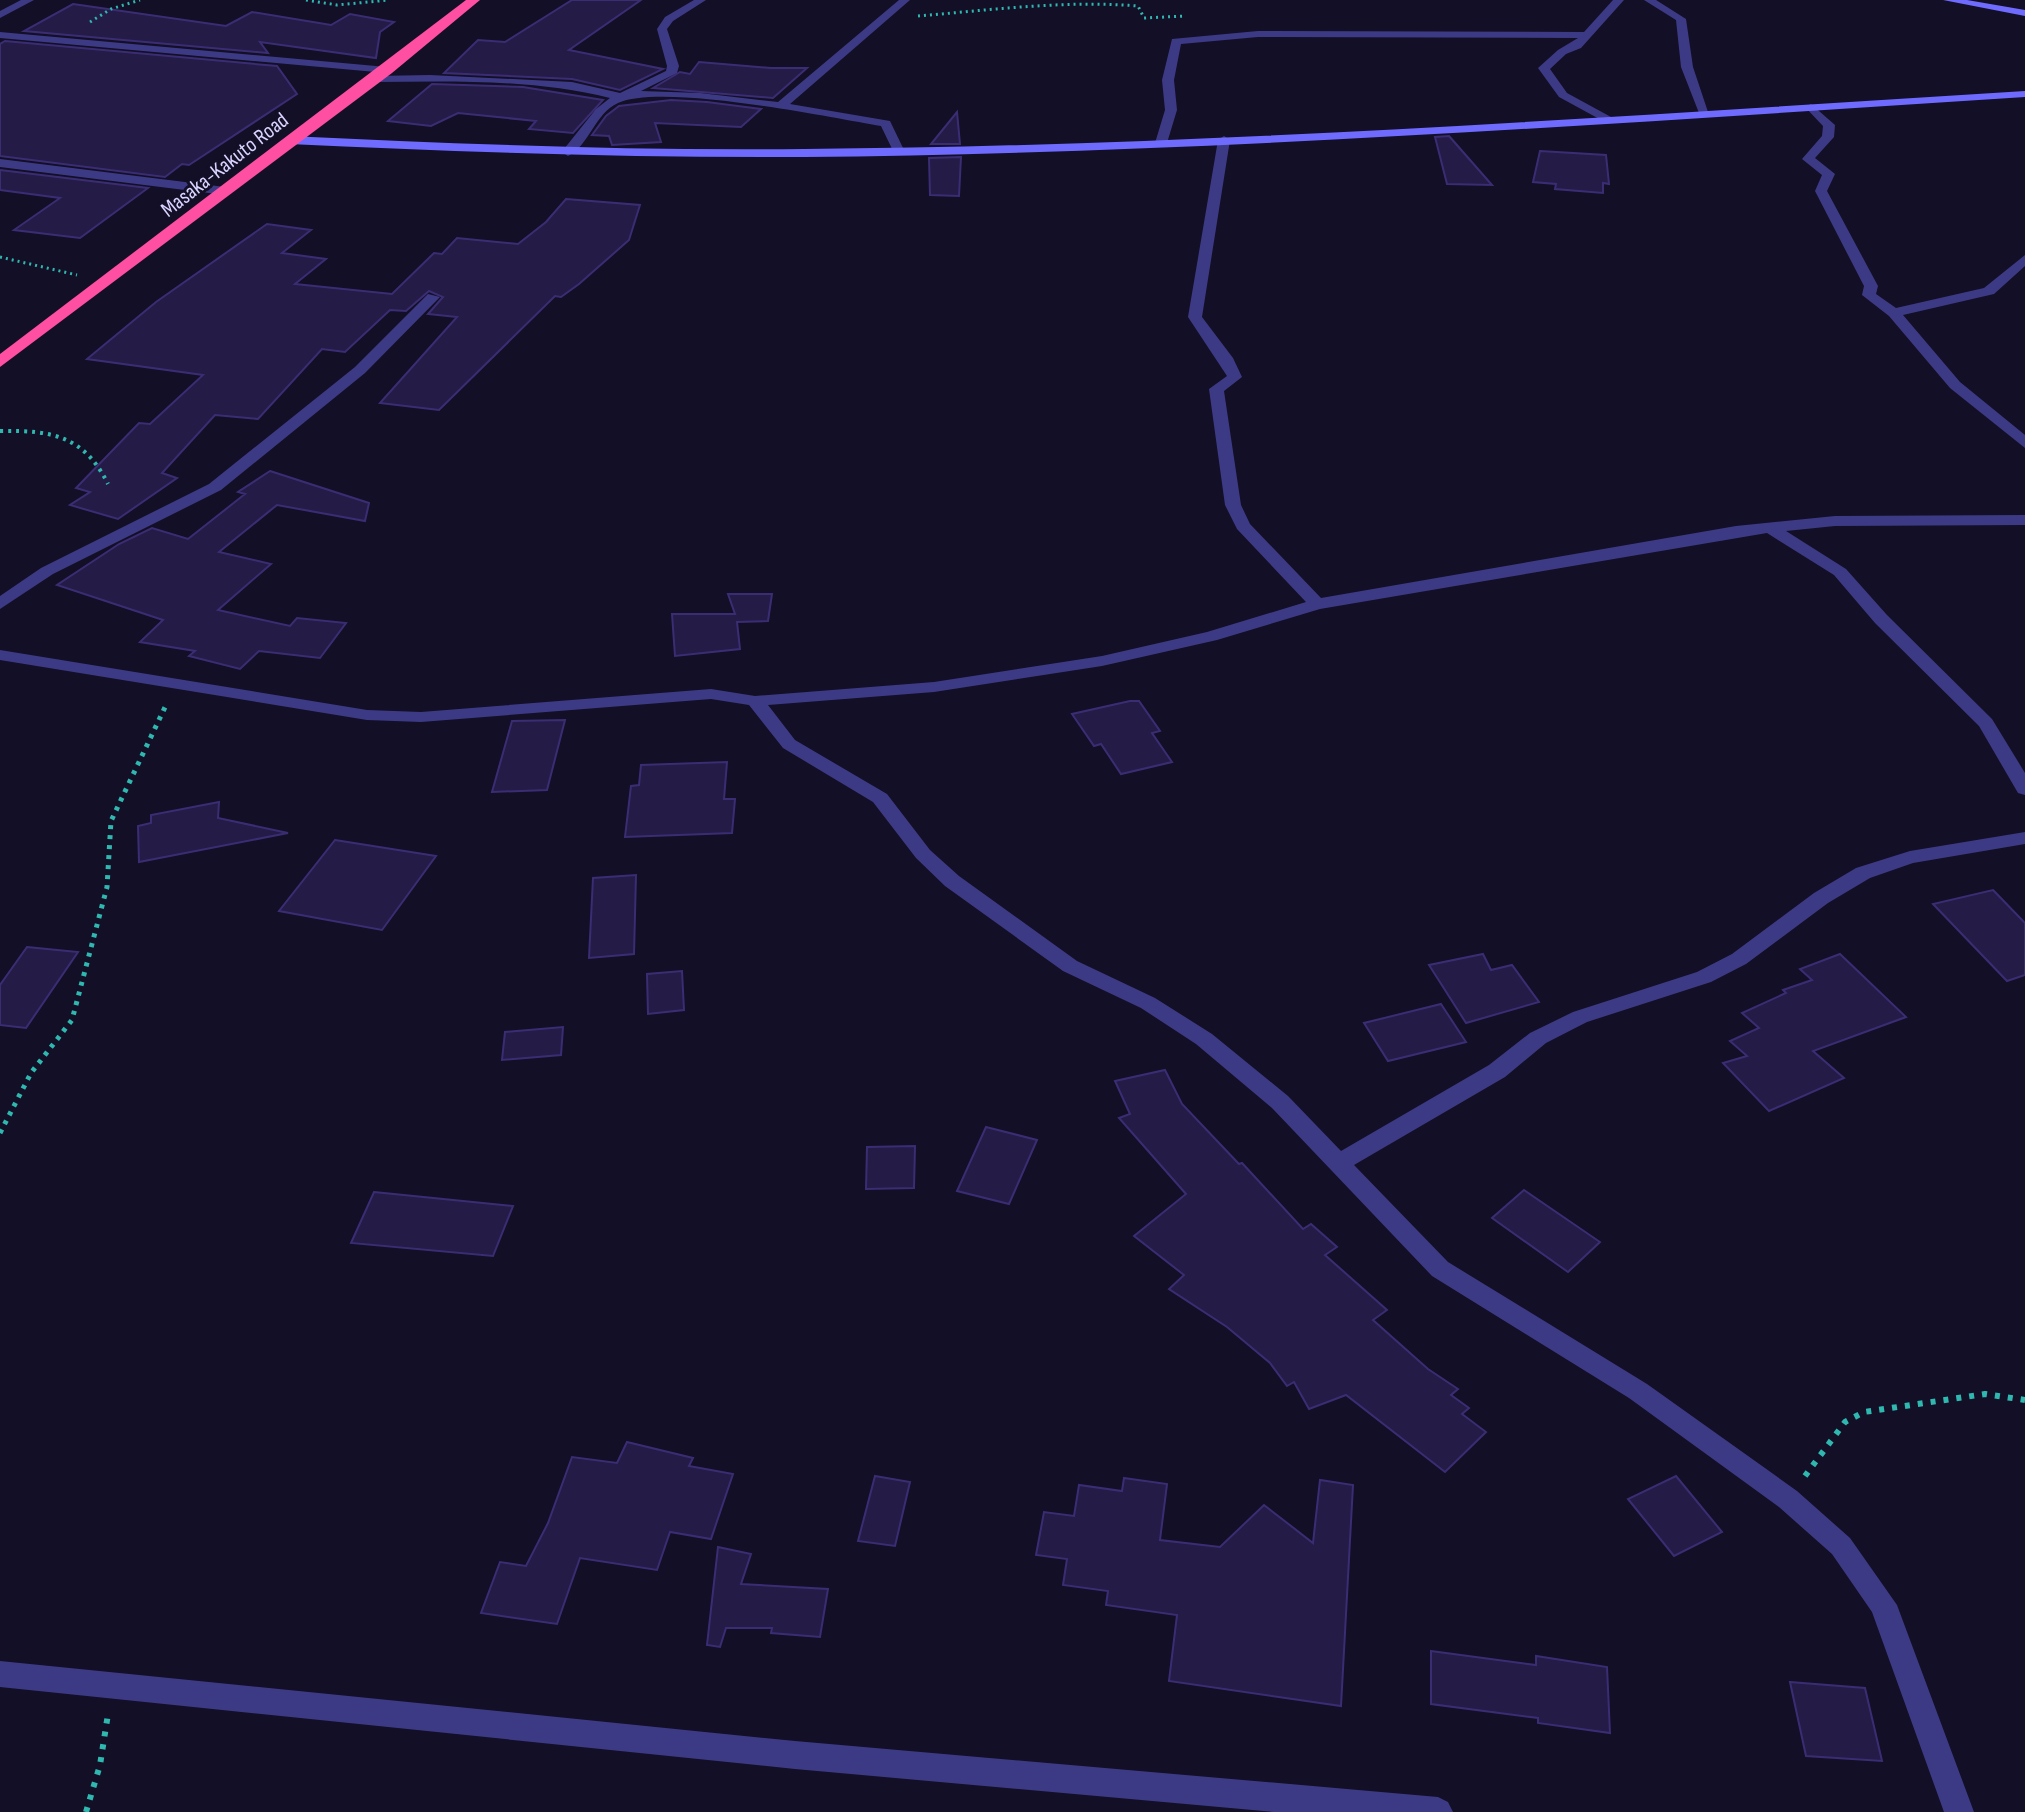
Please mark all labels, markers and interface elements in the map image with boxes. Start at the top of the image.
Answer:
street label: Masaka-Kakuto Road [156,107,294,223]

